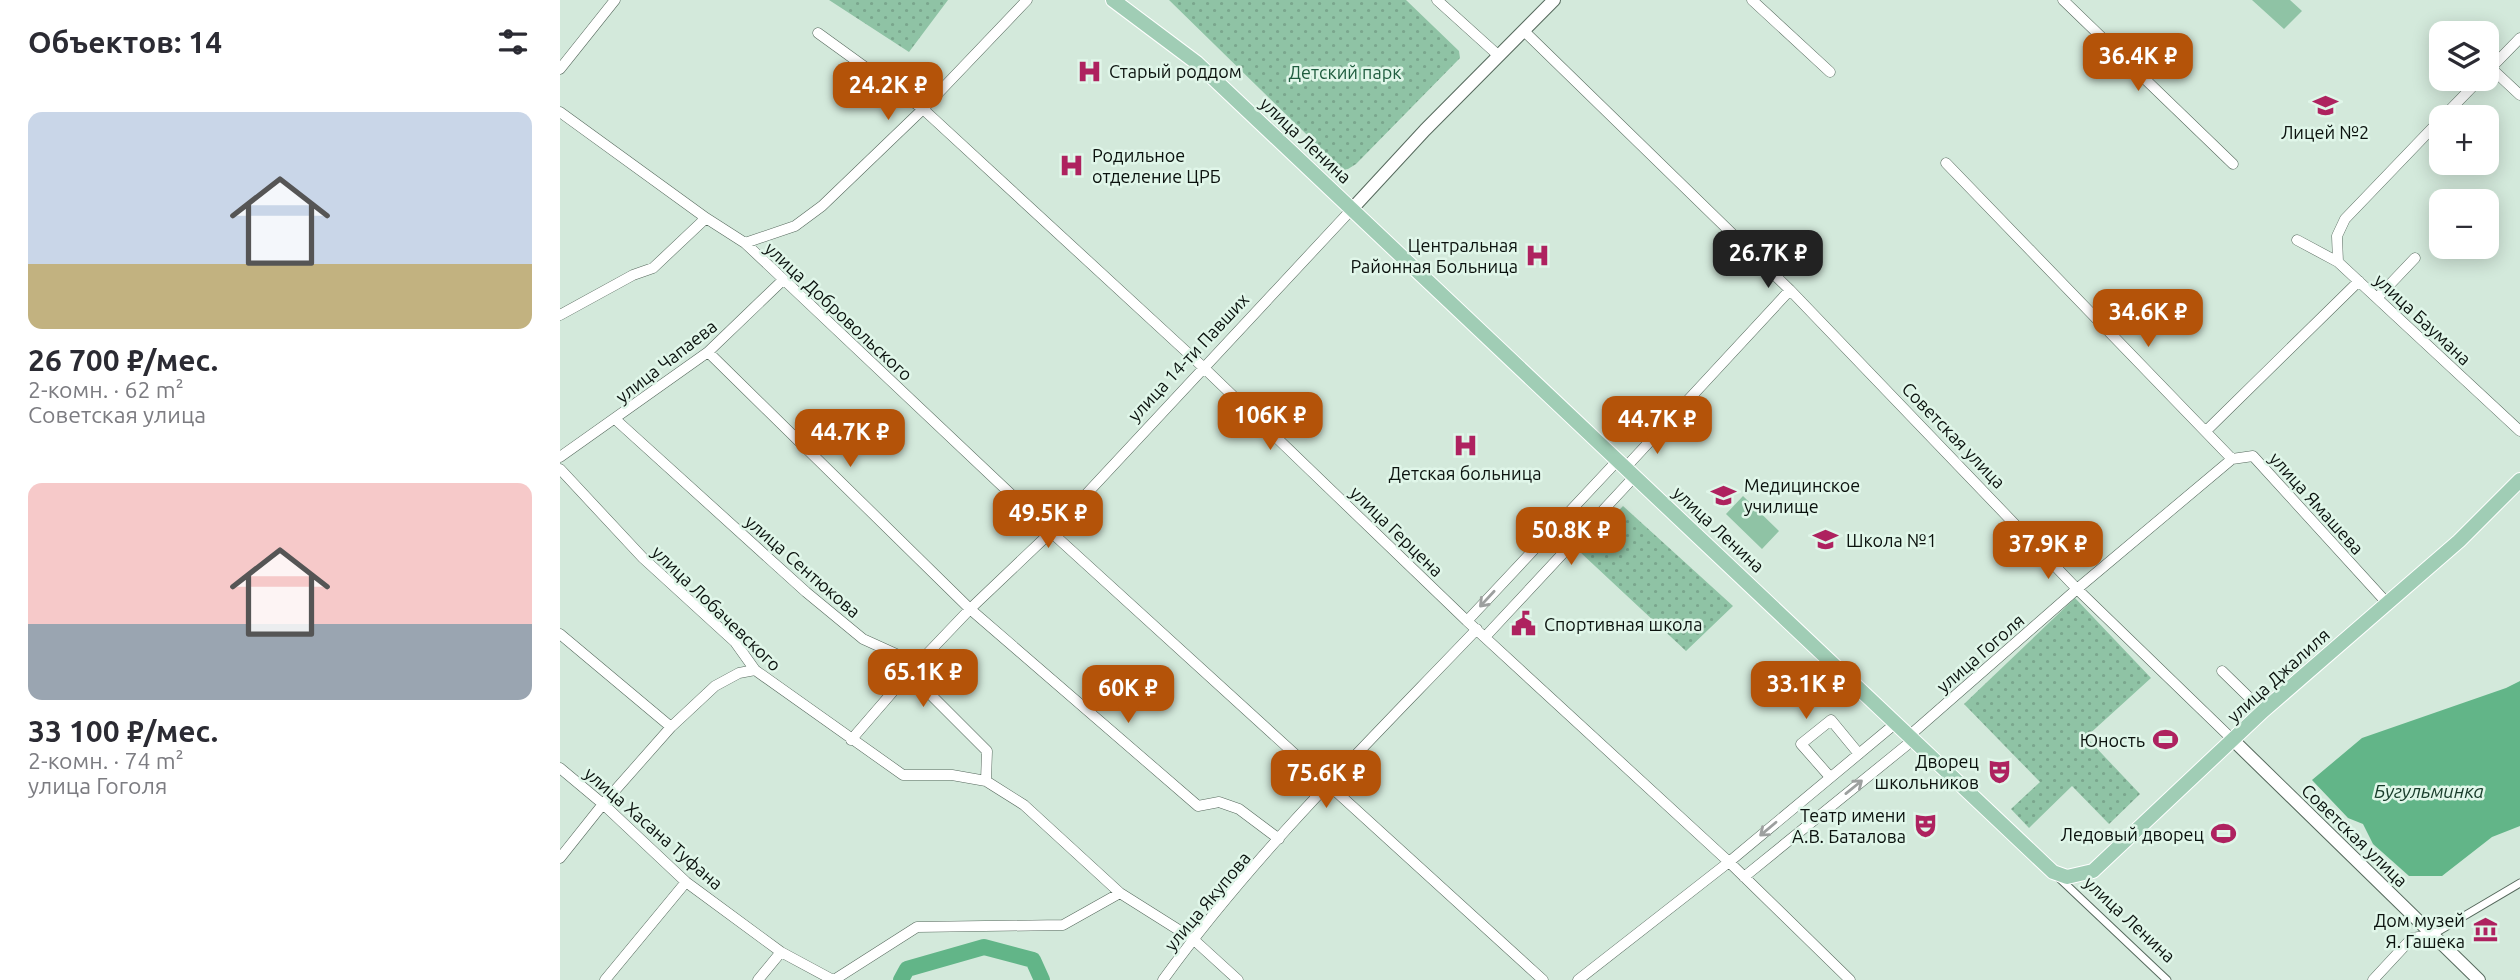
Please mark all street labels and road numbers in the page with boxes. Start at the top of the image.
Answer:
street label: улица Ленина [1256,93,1356,187]
street label: улица Добровольского [761,238,917,384]
street label: улица Баумана [2371,269,2475,369]
street label: улица 14-ти Павших [1124,289,1252,425]
street label: улица Чапаева [612,315,720,407]
street label: Советская улица [1898,378,2010,492]
street label: улица Ямашева [2266,448,2368,558]
street label: улица Герцена [1346,482,1448,580]
street label: улица Ленина [1669,482,1769,576]
street label: улица Сентюкова [741,511,865,621]
street label: улица Лобачевского [649,541,785,675]
street label: улица Гоголя [1932,610,2028,696]
street label: улица Джалиля [2223,624,2333,726]
street label: улица Хасана Туфана [581,763,727,893]
street label: Советская улица [2298,779,2412,891]
street label: улица Якупова [1160,848,1254,954]
street label: улица Ленина [2080,872,2180,966]

